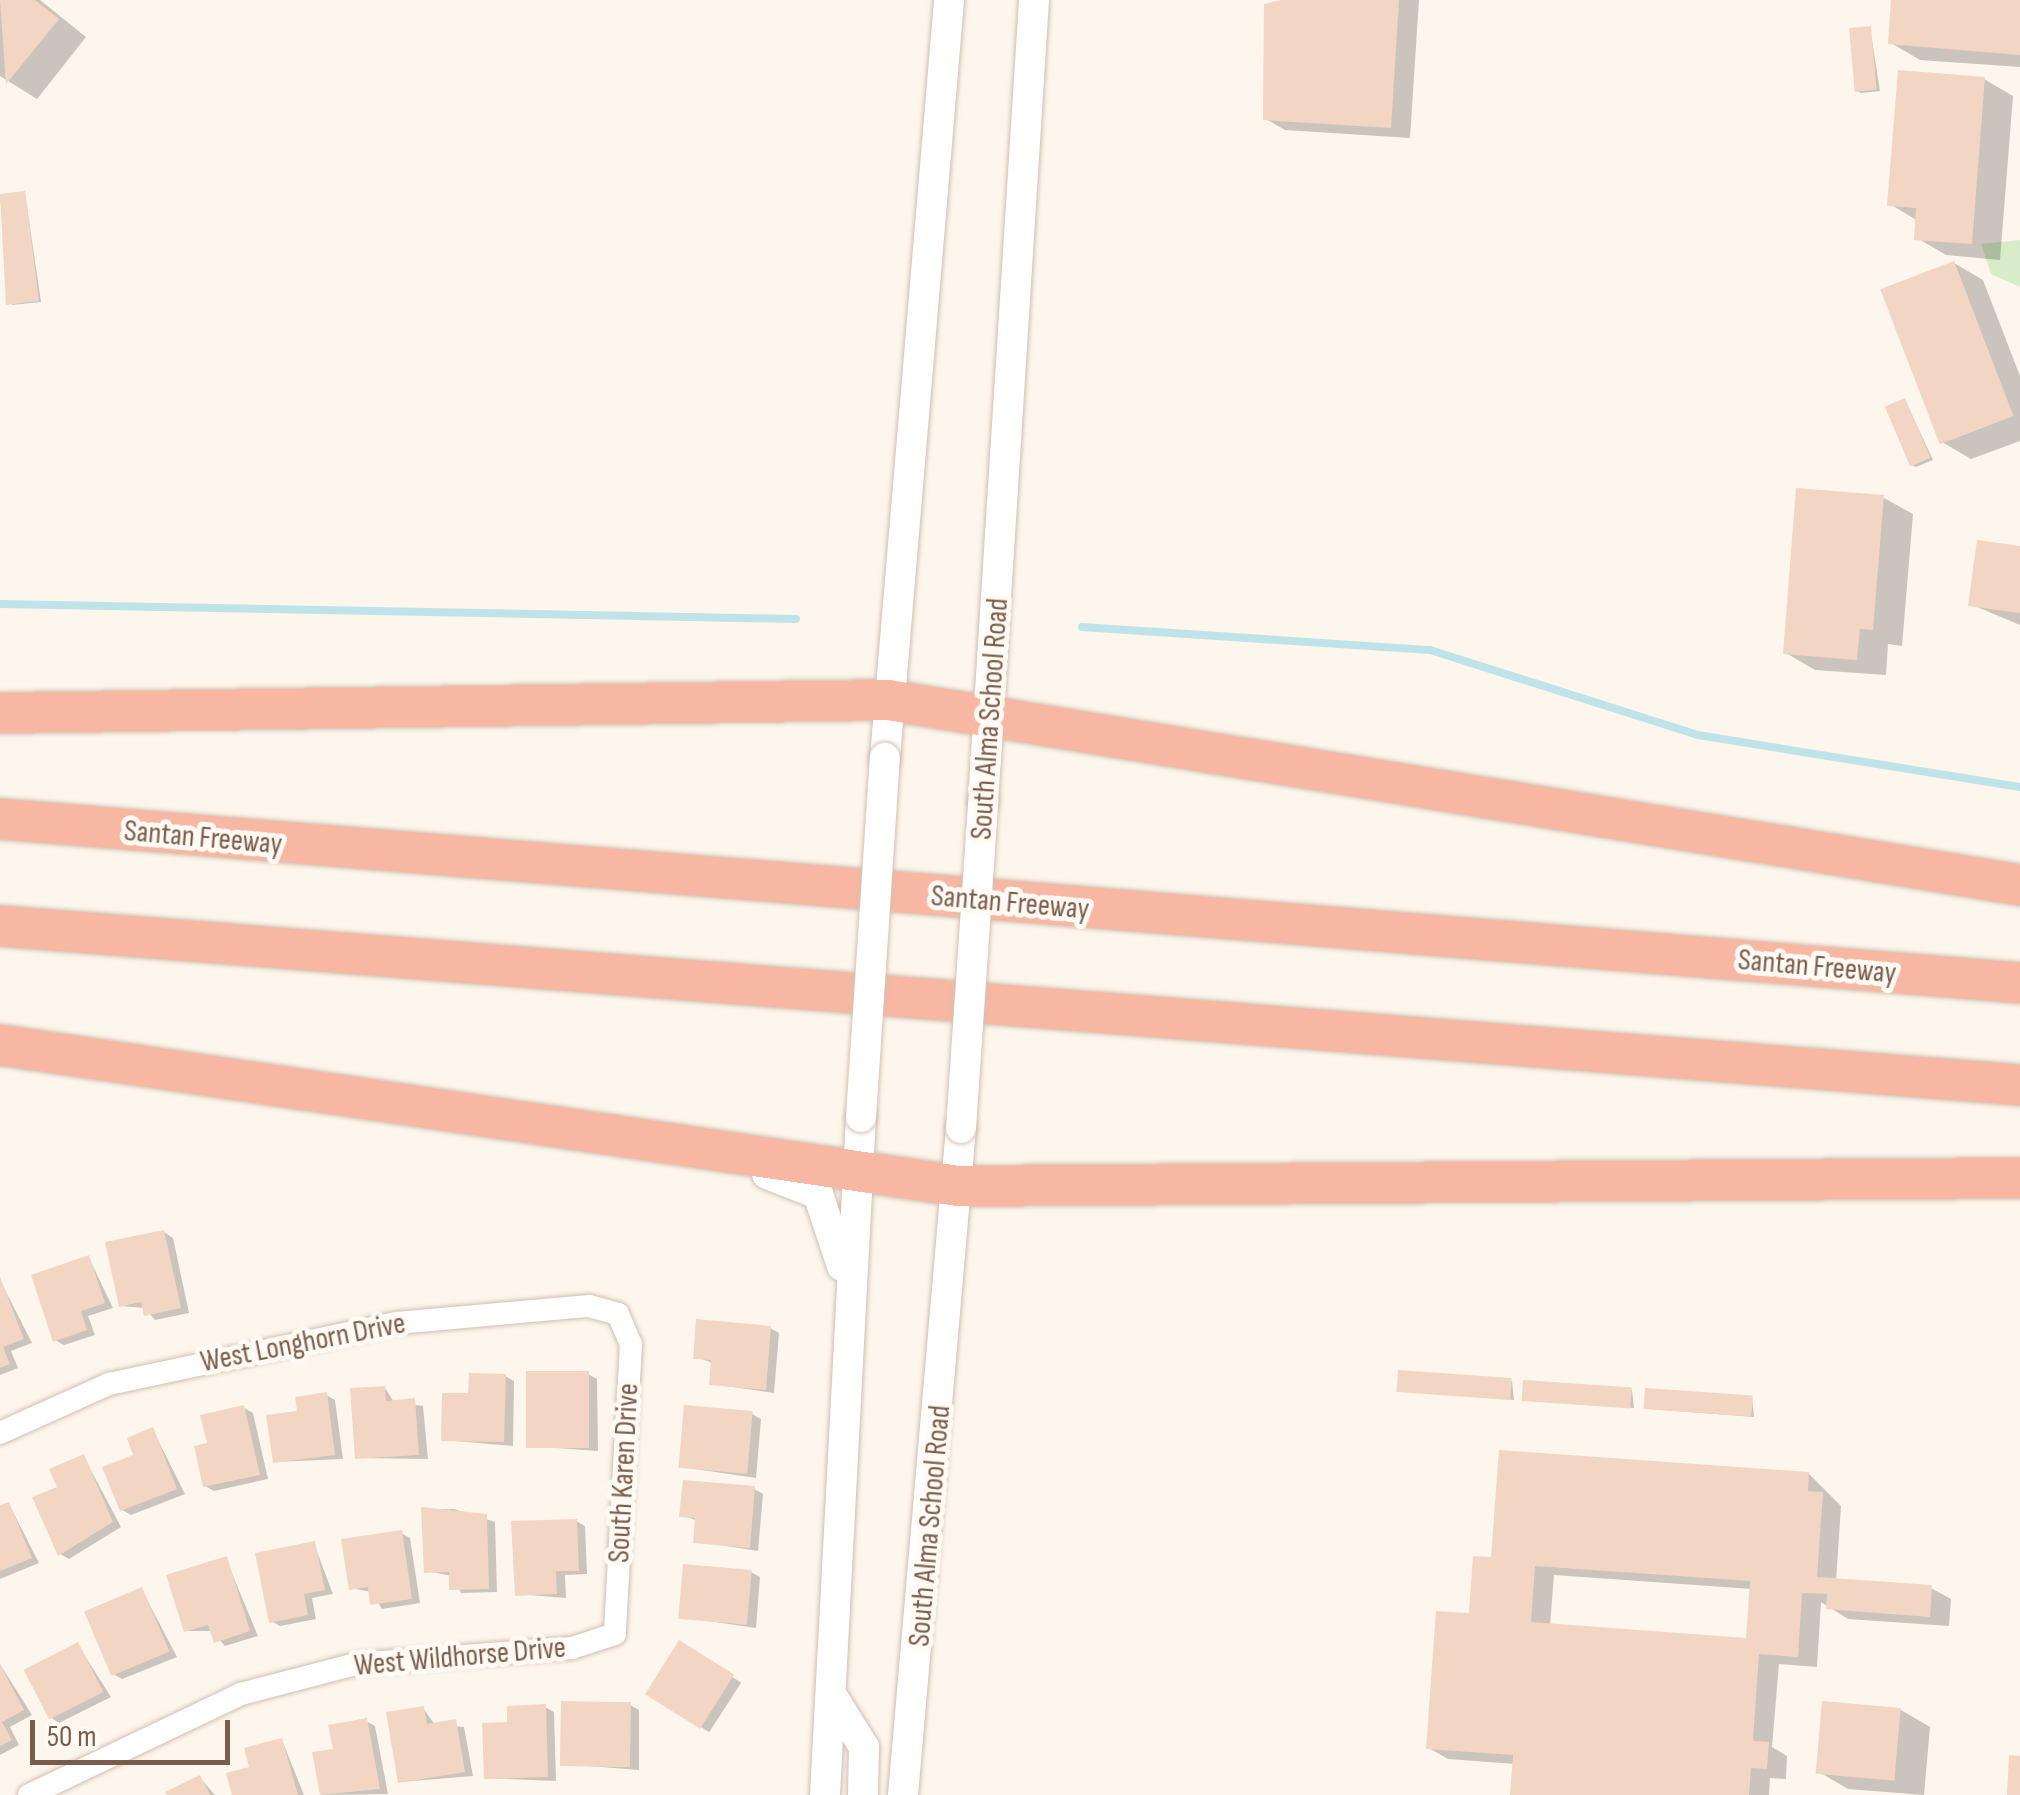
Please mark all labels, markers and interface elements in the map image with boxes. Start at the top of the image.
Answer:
street label: South Alma School Road [964,597,1016,841]
street label: Santan Freeway [123,813,283,863]
street label: Santan Freeway [930,878,1090,928]
street label: Santan Freeway [1737,942,1897,992]
street label: West Longhorn Drive [198,1306,408,1380]
street label: South Karen Drive [601,1382,647,1564]
street label: South Alma School Road [902,1404,958,1648]
street label: West Wildhorse Drive [353,1630,567,1684]
scale bar [35,1700,235,1762]
text: 50 m [47,1719,96,1755]

